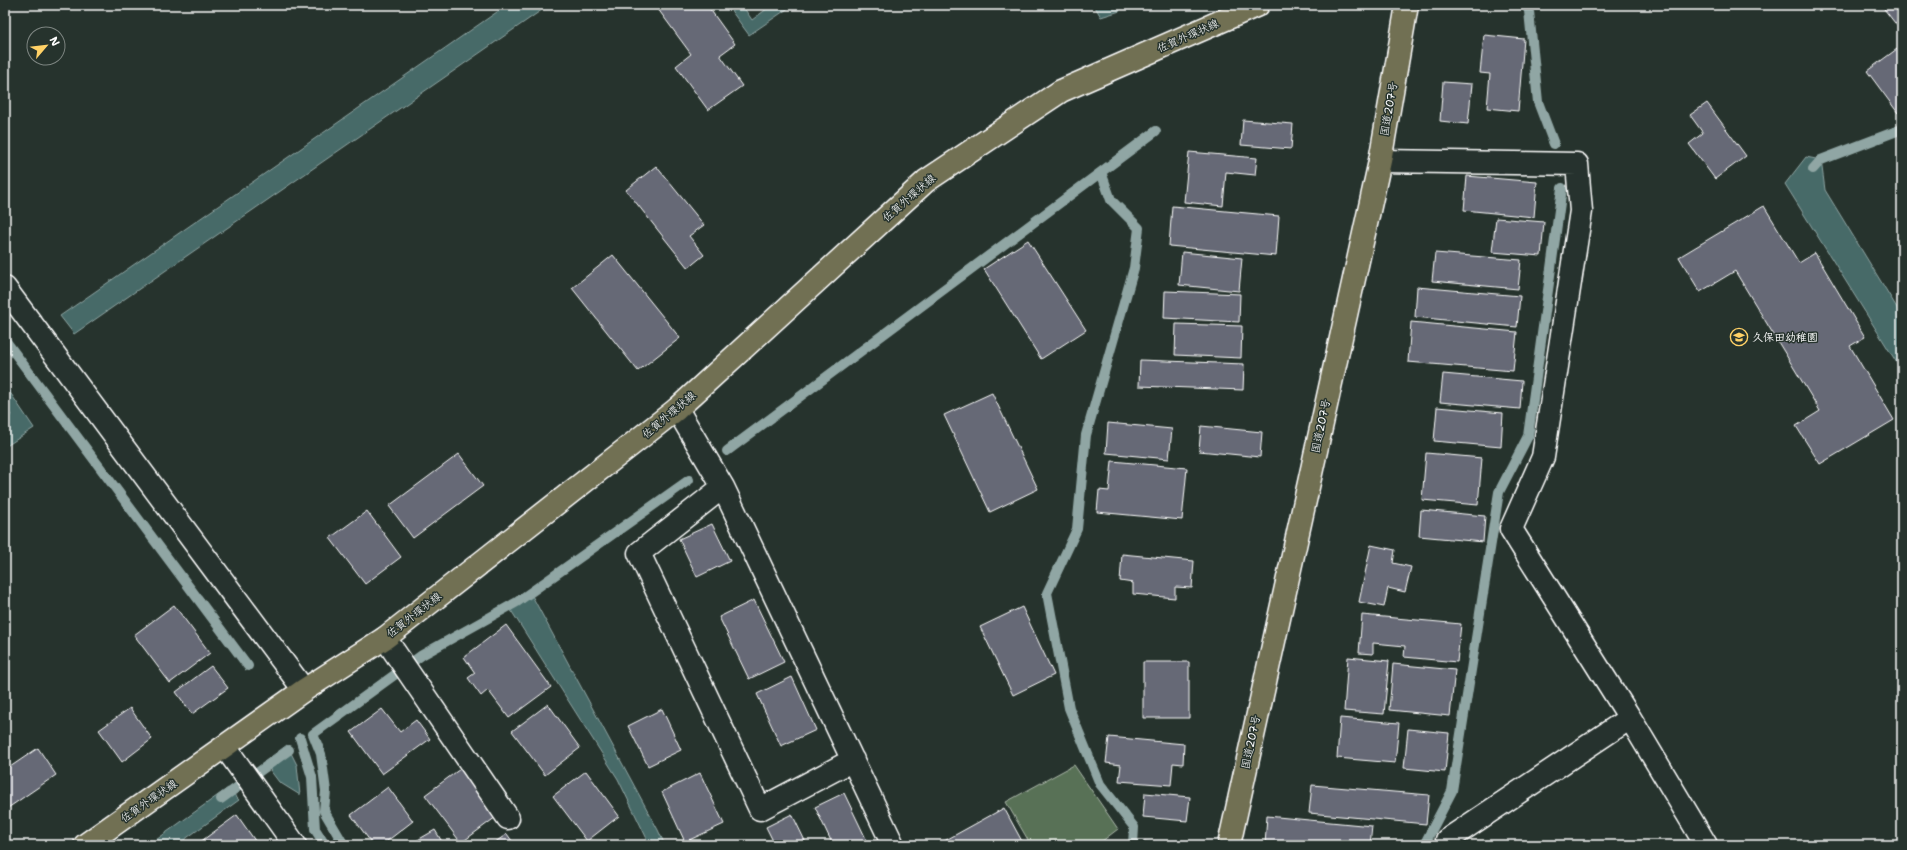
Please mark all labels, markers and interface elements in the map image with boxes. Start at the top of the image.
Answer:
street label: 佐賀外環状線 [1155,16,1221,56]
north arrow [26,26,66,66]
text: N [46,34,63,49]
street label: 国道207号 [1377,81,1401,137]
street label: 佐賀外環状線 [879,171,939,225]
school or university icon: 久保田幼稚園 [1729,327,1749,347]
place label: 久保田幼稚園 [1752,330,1818,345]
street label: 佐賀外環状線 [639,388,699,442]
street label: 国道207号 [1308,397,1334,455]
street label: 佐賀外環状線 [383,589,445,641]
street label: 国道207号 [1238,713,1264,771]
street label: 佐賀外環状線 [118,776,180,826]

